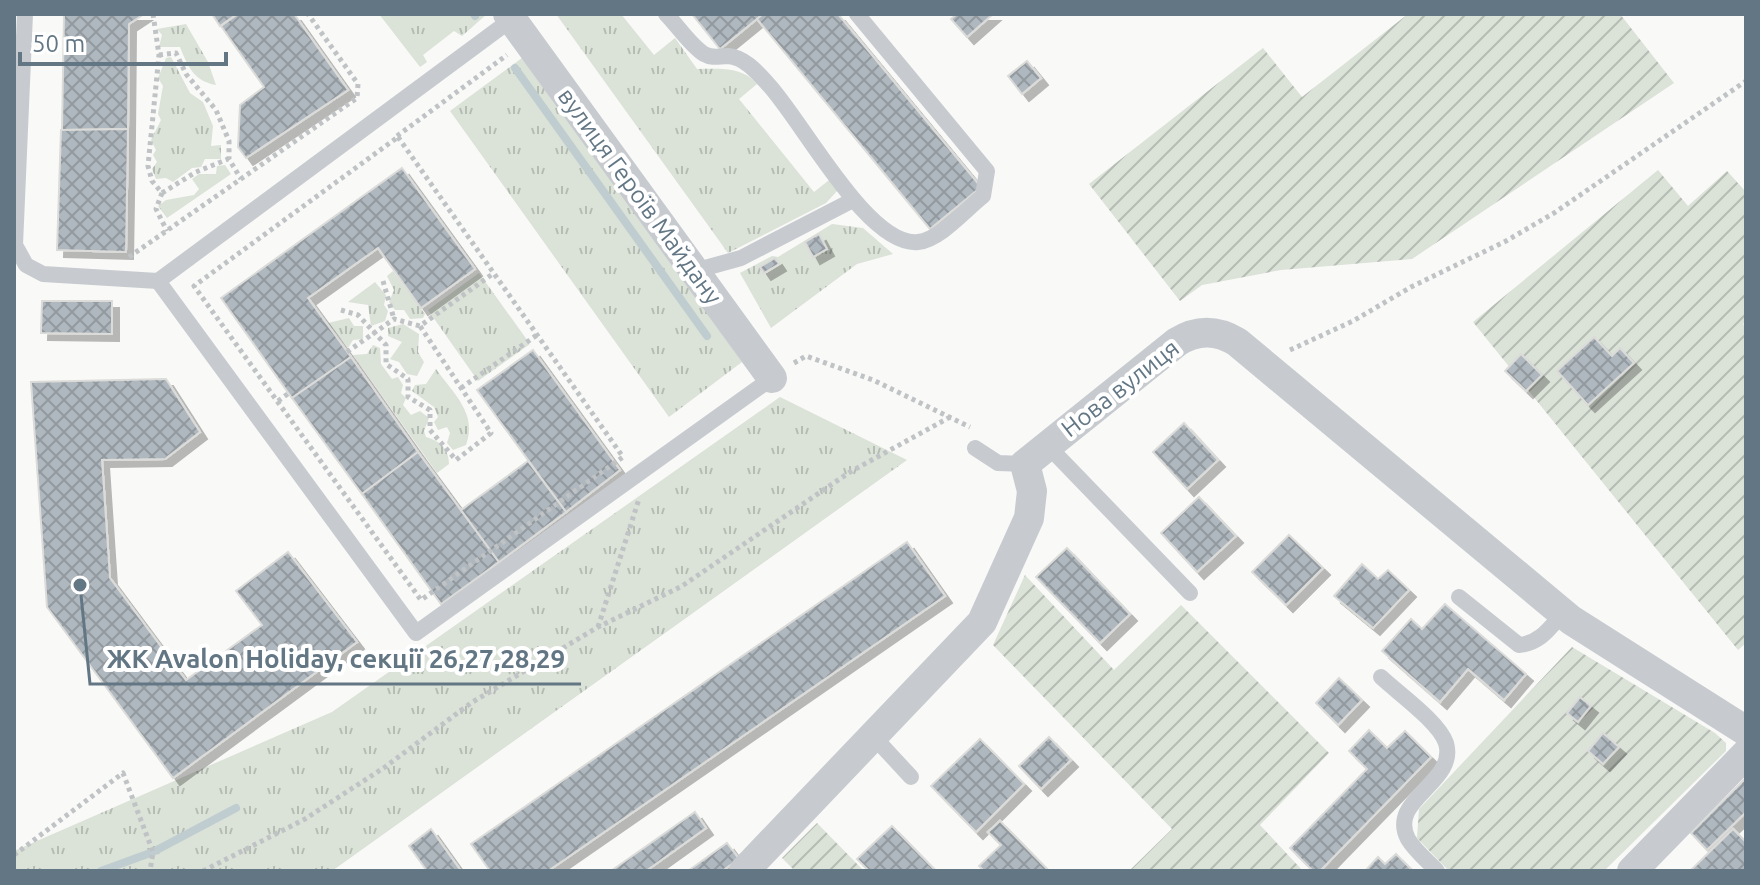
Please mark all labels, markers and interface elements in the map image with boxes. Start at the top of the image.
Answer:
scale bar [20,16,226,66]
text: 50 m [32,30,85,57]
street label: вулиця Героїв Майдану [553,83,728,309]
street label: Нова вулиця [1056,334,1184,442]
callout: ЖК Avalon Holiday, секції 26,27,28,29 [90,634,581,684]
text: ЖК Avalon Holiday, секції 26,27,28,29 [107,644,565,673]

